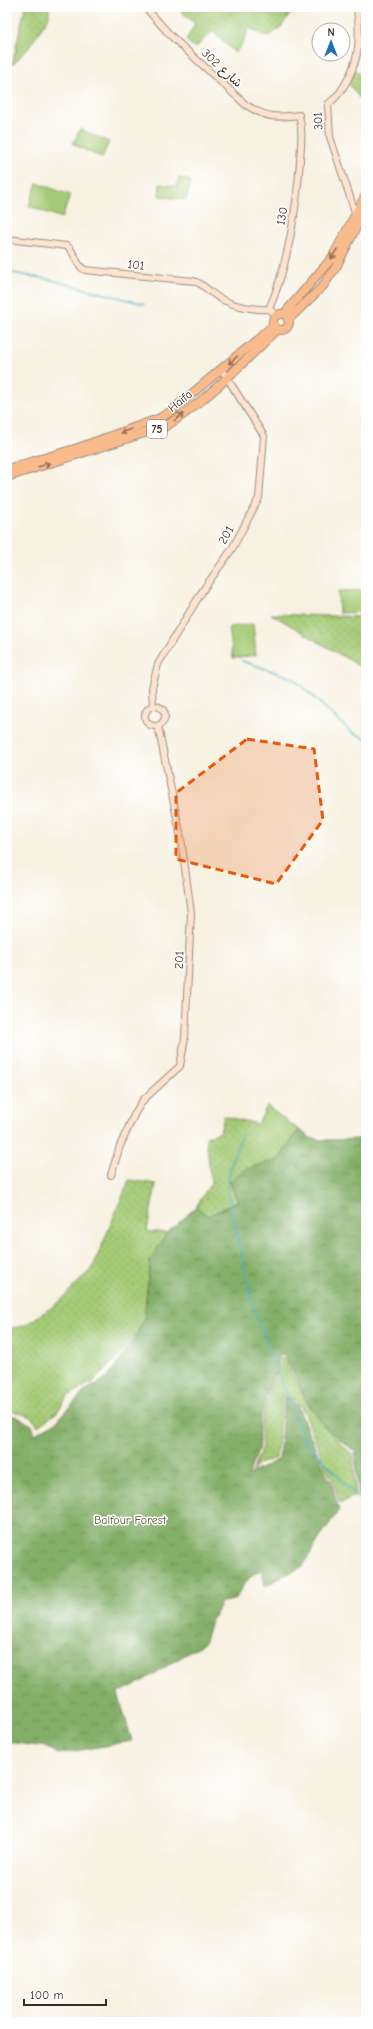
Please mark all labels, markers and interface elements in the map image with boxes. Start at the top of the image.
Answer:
north arrow [311,22,351,62]
text: N [327,26,335,39]
street label: شارع 302 [198,46,245,92]
street label: 301 [310,111,326,131]
street label: 130 [273,206,291,226]
one-way arrow [330,248,338,260]
street label: 101 [127,257,145,273]
one-way arrow [228,355,239,364]
street label: Haifa [165,387,195,415]
one-way arrow [174,413,185,421]
road number: 75 [147,420,167,438]
one-way arrow [121,428,133,436]
one-way arrow [37,461,50,468]
street label: 201 [215,523,237,546]
street label: 201 [172,950,186,969]
park label: Balfour Forest [94,1513,167,1527]
scale bar [24,1981,106,2007]
text: 100 m [30,1988,63,2002]

